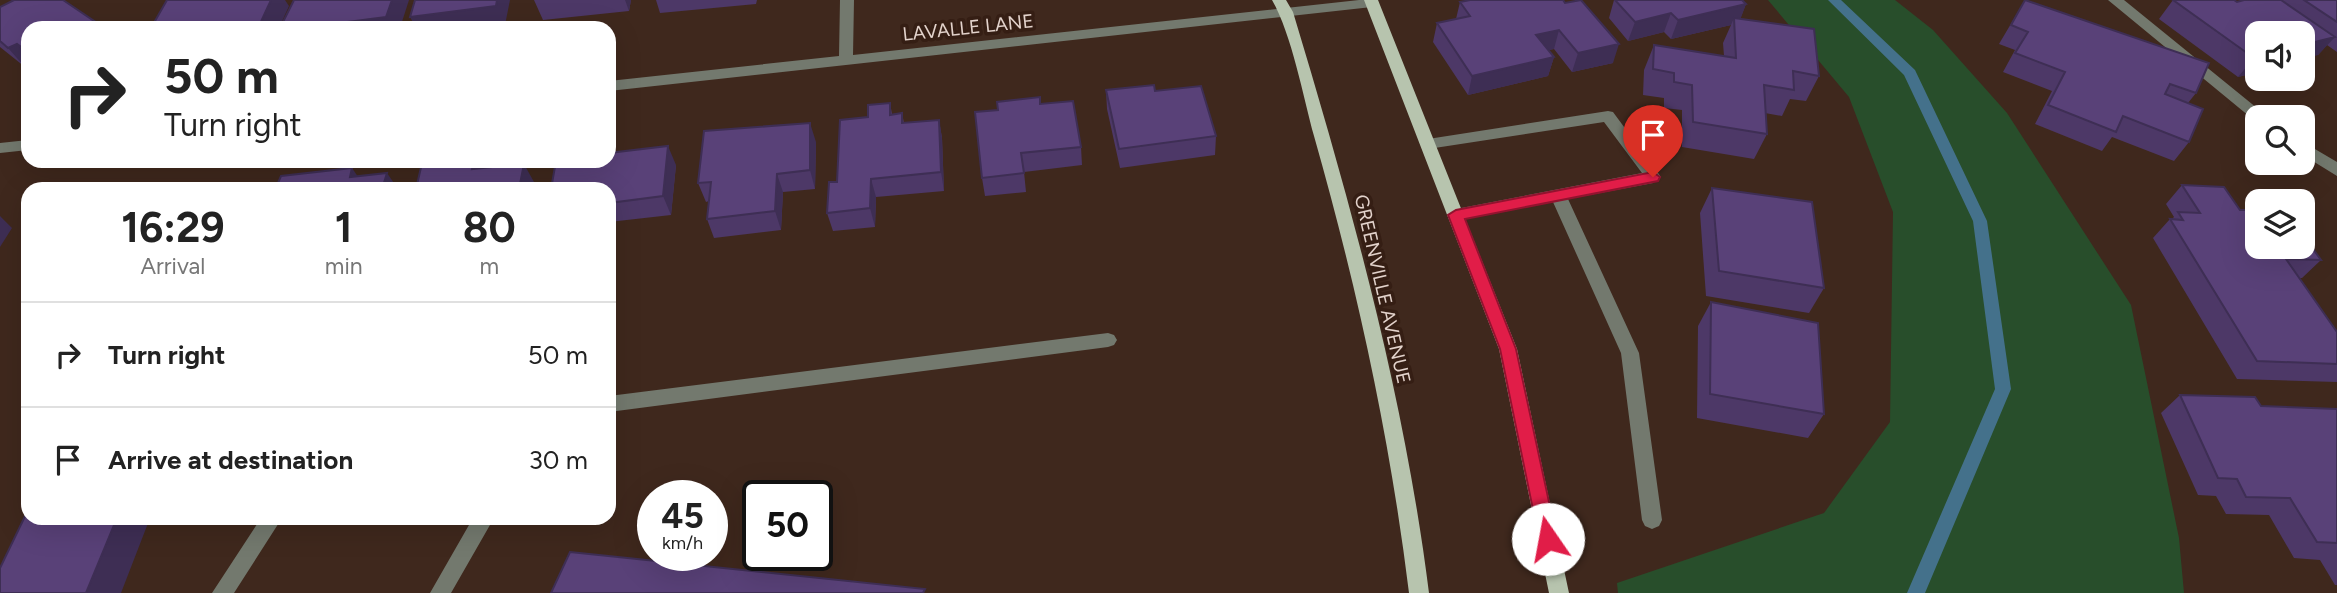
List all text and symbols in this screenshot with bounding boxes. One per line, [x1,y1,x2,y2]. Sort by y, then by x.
street label: LAVALLE LANE [901,9,1035,46]
map controls [2245,21,2315,259]
button: sound [2245,21,2315,91]
text: 50 m [164,46,279,105]
icon: right [49,49,140,140]
pin [1623,105,1683,177]
button: search [2245,105,2315,175]
text: Turn right [164,106,302,144]
icon: arrive [1634,116,1672,154]
button: layers [2245,189,2315,259]
street label: GREENVILLE AVENUE [1350,192,1415,386]
text: 16:29 [121,202,225,253]
text: 1 [335,202,353,253]
text: 80 [463,202,516,253]
text: Arrival [140,252,205,280]
text: min [325,252,363,280]
text: m [479,252,499,280]
icon: right [49,336,87,374]
text: Turn right [108,339,225,371]
text: 50 m [528,339,588,371]
icon: arrive [49,441,87,479]
text: Arrive at destination [108,444,353,476]
text: 30 m [529,444,588,476]
speed limit sign: 50 [742,480,833,571]
text: 45 [661,495,704,537]
position arrow [1511,502,1585,576]
text: km/h [662,532,703,554]

